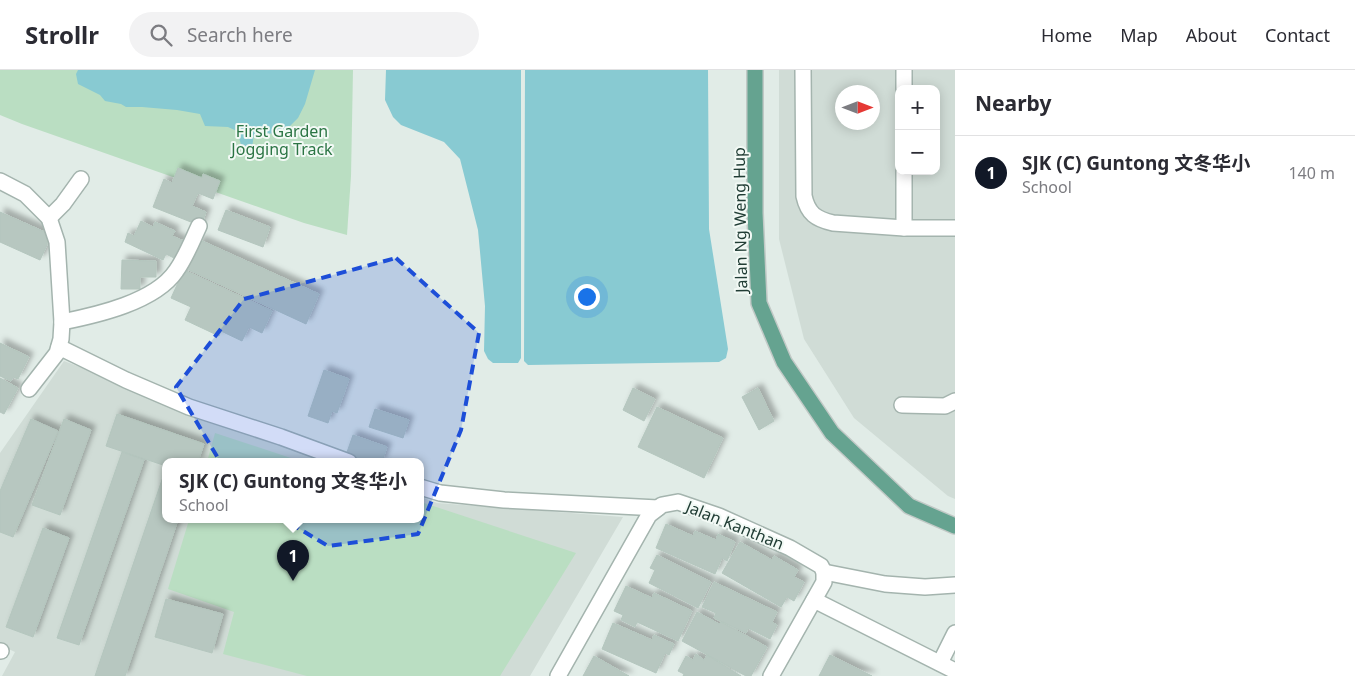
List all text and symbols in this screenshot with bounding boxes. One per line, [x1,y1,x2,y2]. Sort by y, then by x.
search box [129,12,479,57]
text: Strollr [25,18,99,51]
icon: search [147,21,175,49]
text: Search here [187,22,293,48]
text: Home [1041,23,1092,47]
text: Map [1120,23,1158,47]
text: About [1186,23,1237,47]
text: Contact [1265,23,1330,47]
north arrow [835,85,880,130]
map controls [895,85,940,175]
button: + [895,85,940,130]
text: Nearby [975,89,1051,117]
park label: First Garden Jogging Track [229,120,333,160]
button: − [895,130,940,175]
street label: Jalan Ng Weng Hup [728,147,752,295]
text: SJK (C) Guntong 文冬华小 [1022,150,1250,176]
text: 1 [986,162,996,184]
text: 140 m [1288,162,1335,184]
text: School [1022,176,1072,198]
your location [574,284,600,310]
popup [162,458,424,523]
text: SJK (C) Guntong 文冬华小 [179,468,407,494]
text: School [179,494,229,516]
street label: Jalan Kanthan [681,495,787,555]
pin: 1 [277,540,309,581]

